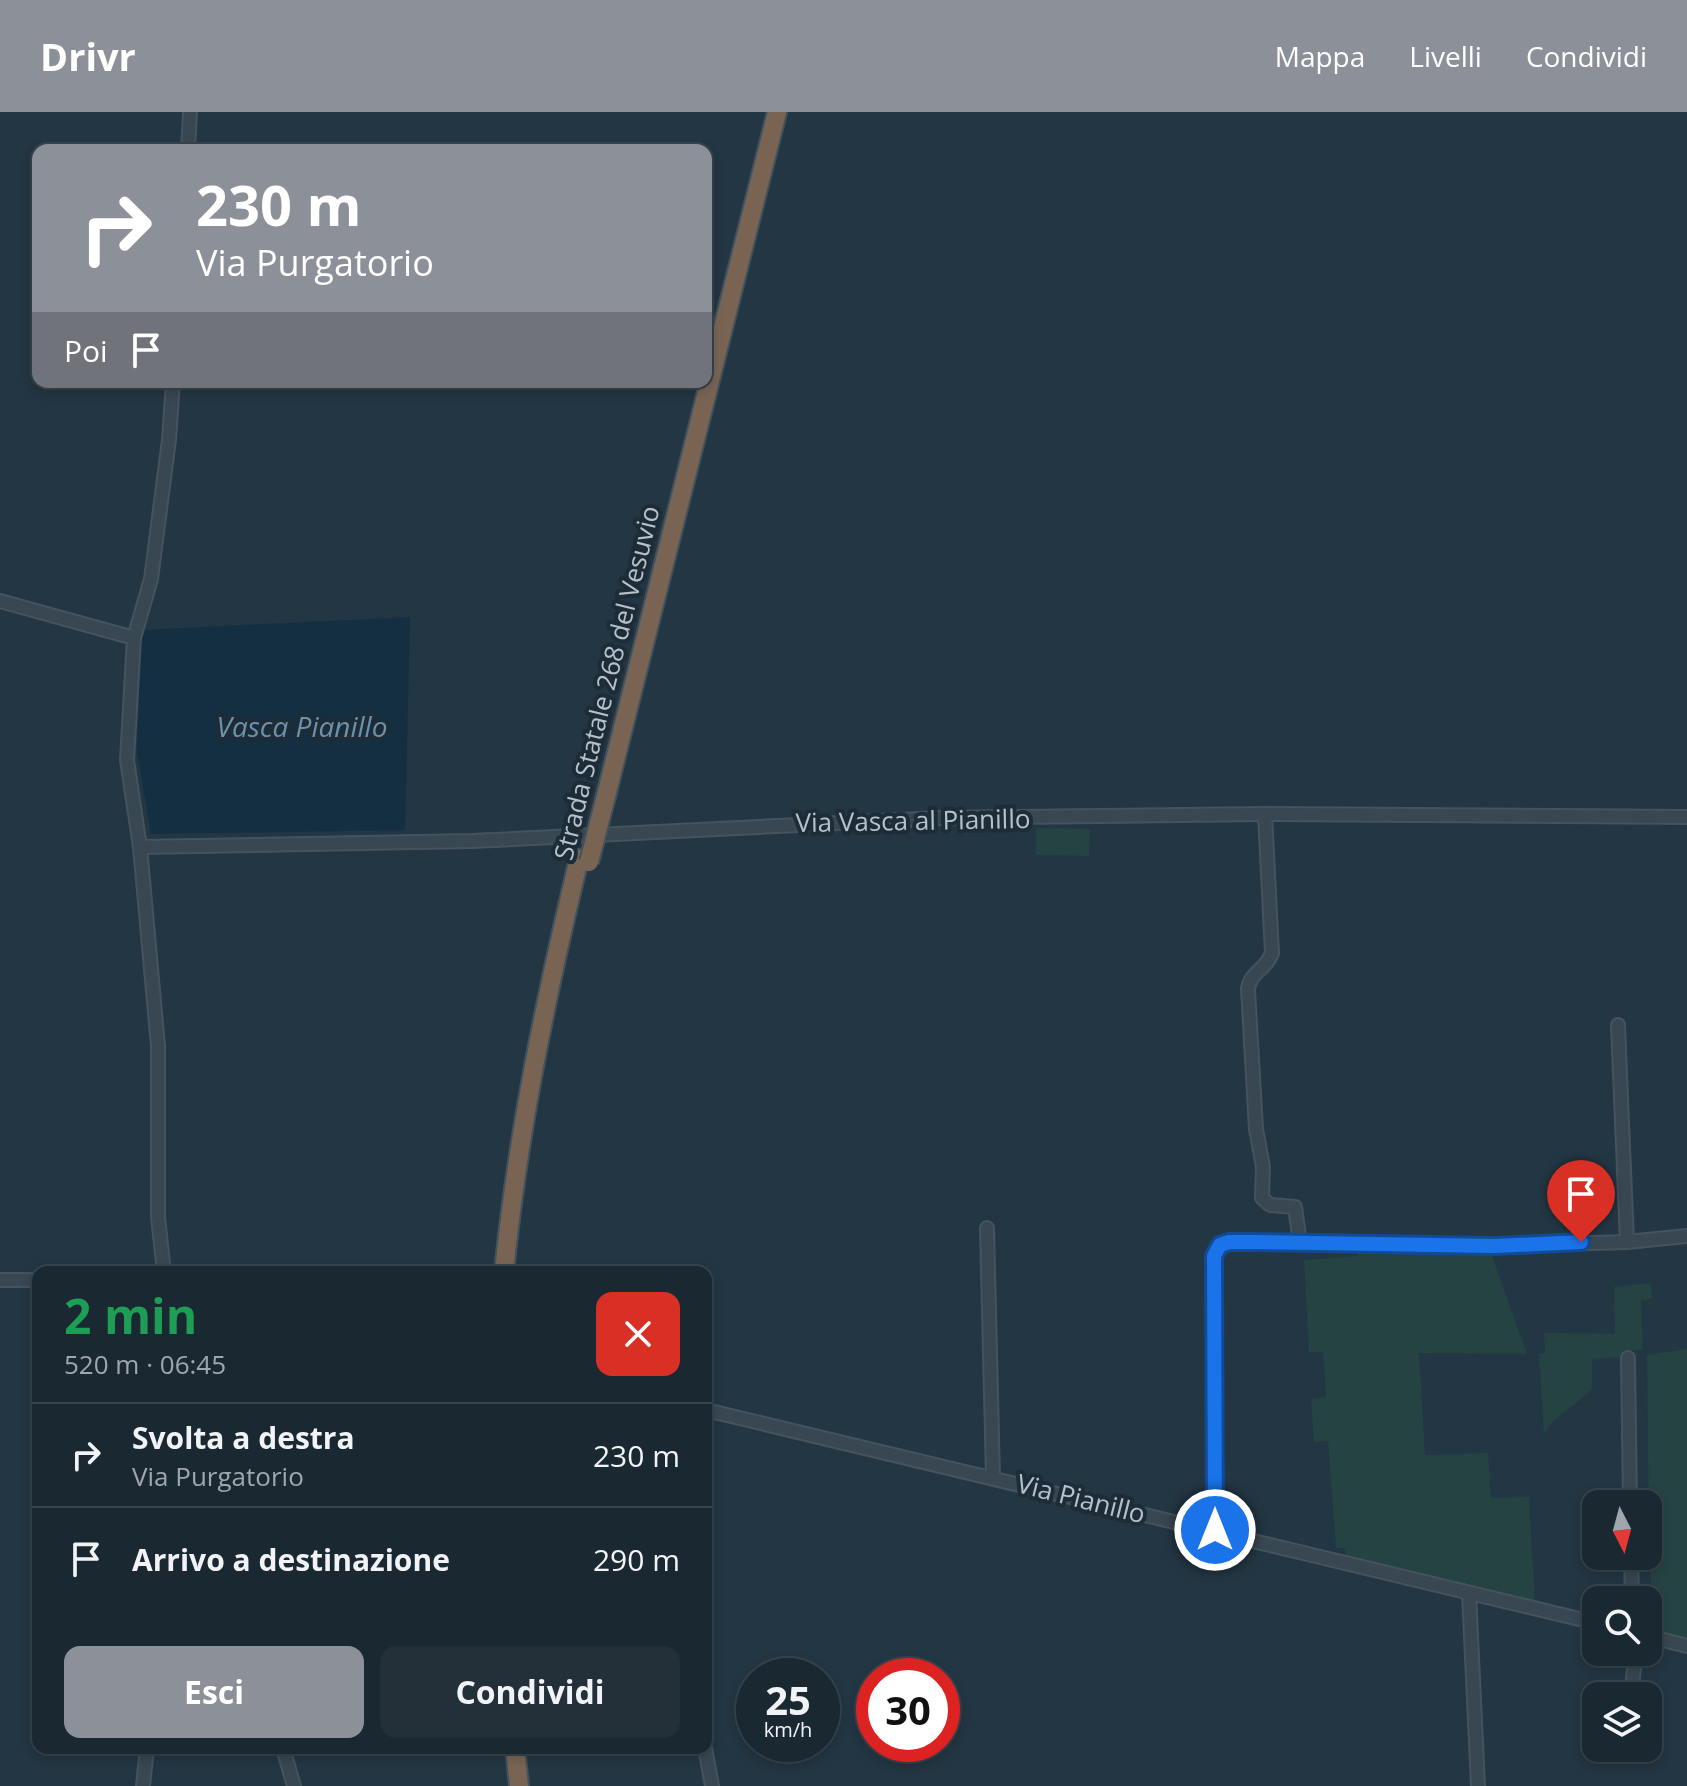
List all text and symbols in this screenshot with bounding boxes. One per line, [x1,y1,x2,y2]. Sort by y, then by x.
text: Drivr [40,30,136,82]
text: Mappa [1275,37,1365,75]
text: Livelli [1409,37,1482,75]
text: Condividi [1526,37,1647,75]
text: 230 m [196,166,362,242]
icon: right [64,176,168,280]
text: Via Purgatorio [196,238,434,287]
icon: arrive [124,328,168,372]
text: Poi [64,330,108,371]
street label: Strada Statale 268 del Vesuvio [545,502,668,864]
water label: Vasca Pianillo [217,707,387,745]
street label: Via Vasca al Pianillo [795,800,1031,840]
pin [1547,1160,1615,1242]
icon: arrive [1559,1172,1603,1216]
text: 2 min [64,1283,197,1348]
button: close [596,1292,680,1376]
text: 520 m · 06:45 [64,1346,226,1382]
text: Svolta a destra [132,1417,355,1458]
icon: right [64,1433,108,1477]
text: 230 m [593,1435,680,1476]
text: Via Purgatorio [132,1458,304,1494]
street label: Via Pianillo [1013,1465,1149,1531]
position arrow [1173,1488,1257,1572]
north arrow [1582,1490,1662,1570]
map controls [1582,1490,1662,1762]
icon: arrive [64,1537,108,1581]
text: Arrivo a destinazione [132,1539,450,1580]
text: 290 m [593,1539,680,1580]
button: search [1582,1586,1662,1666]
button: Esci [64,1646,364,1738]
button: Condividi [380,1646,680,1738]
speed limit sign: 30 [856,1658,960,1762]
text: 25 [765,1672,811,1727]
button: layers [1582,1682,1662,1762]
text: km/h [764,1716,812,1743]

